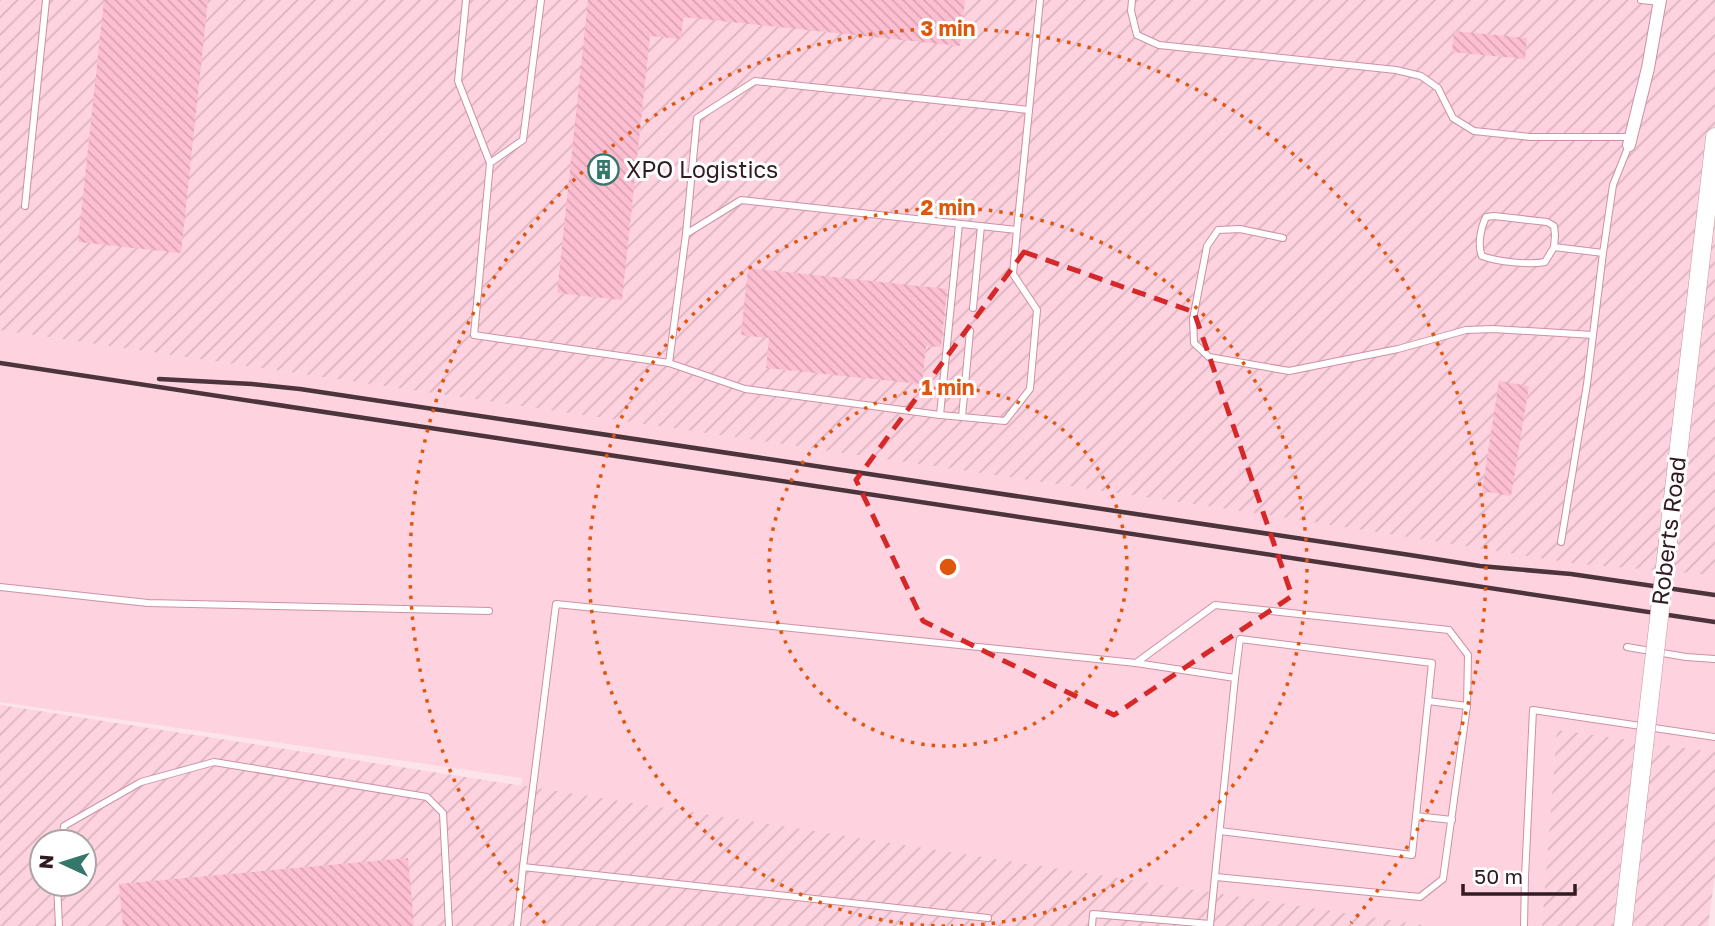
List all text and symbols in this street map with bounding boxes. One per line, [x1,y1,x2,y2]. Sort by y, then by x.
text: 3 min [921,15,975,41]
building icon: XPO Logistics [586,153,620,187]
place label: XPO Logistics [626,155,778,183]
text: 2 min [921,194,975,220]
text: 1 min [922,374,974,400]
street label: Roberts Road [1645,455,1691,607]
centre of rings [936,555,960,579]
north arrow [28,828,98,898]
scale bar [1463,852,1575,896]
text: N [34,854,58,870]
text: 50 m [1474,863,1523,889]

